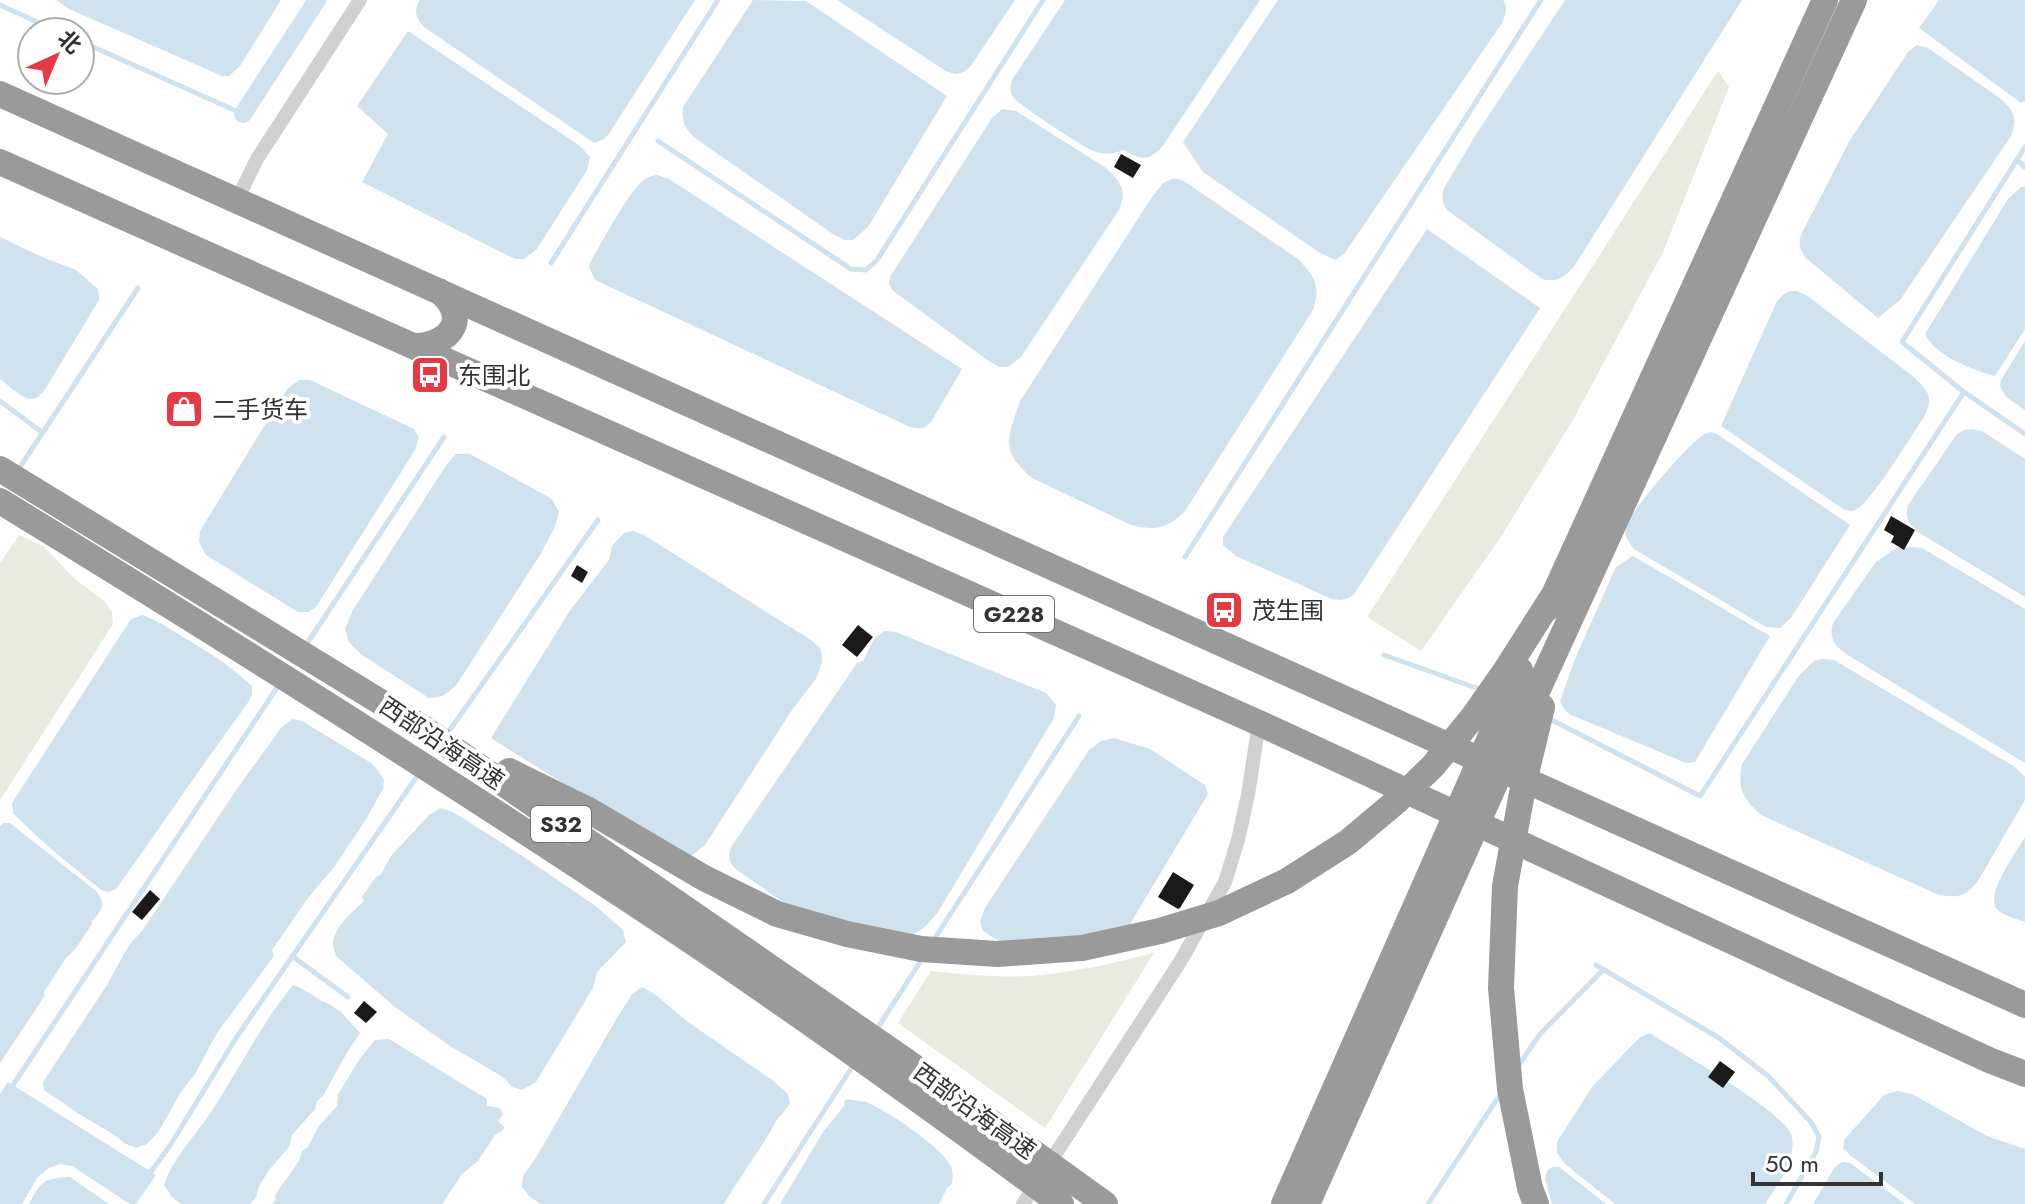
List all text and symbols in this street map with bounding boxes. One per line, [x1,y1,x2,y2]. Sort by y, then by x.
north arrow [16,16,96,96]
text: 北 [51,22,89,61]
bus stop icon: 东围北 [409,354,451,396]
place label: 东围北 [458,358,530,393]
shop icon: 二手货车 [163,388,205,430]
place label: 二手货车 [212,392,308,427]
bus stop icon: 茂生围 [1203,589,1245,631]
place label: 茂生围 [1252,593,1324,628]
road number: G228 [974,596,1054,632]
street label: 西部沿海高速 [373,688,511,798]
road number: S32 [531,806,591,842]
street label: 西部沿海高速 [906,1055,1044,1167]
scale bar [1753,1136,1881,1186]
text: 50 m [1765,1146,1819,1181]

